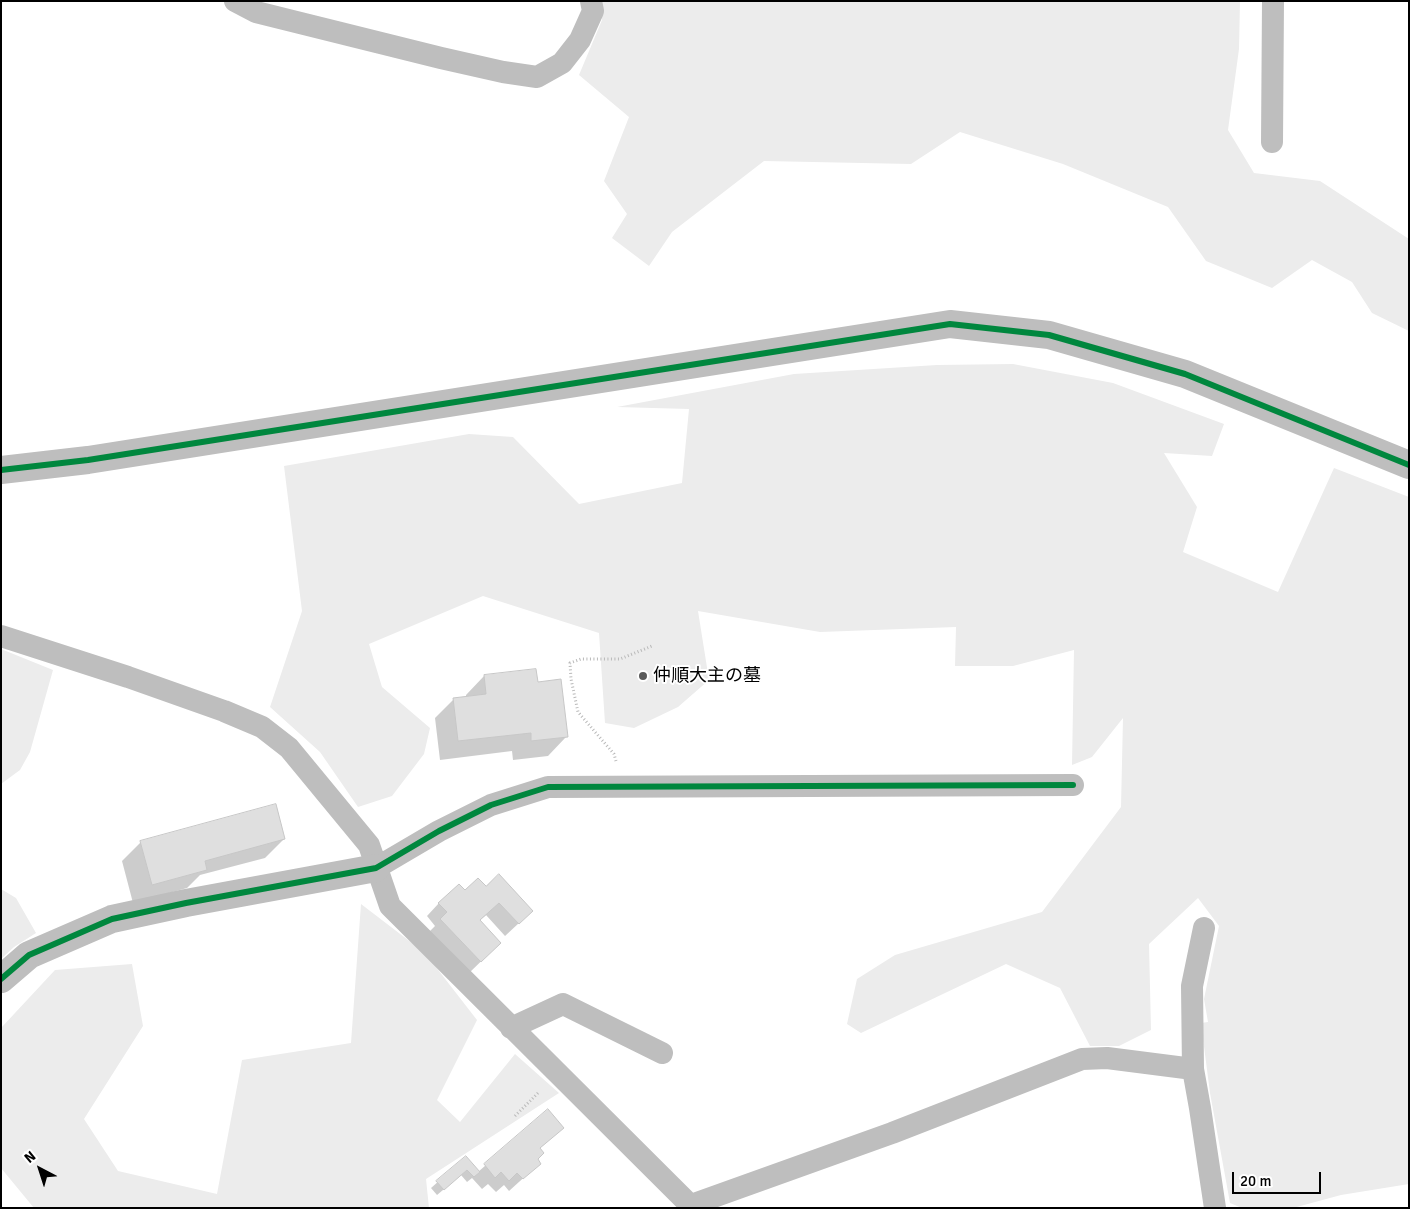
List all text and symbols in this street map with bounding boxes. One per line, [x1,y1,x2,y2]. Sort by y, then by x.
place label: 仲順大主の墓 [653,665,761,687]
marker: 仲順大主の墓 [637,670,649,682]
north arrow [15,1144,65,1194]
text: N [21,1147,39,1167]
scale bar [1235,1162,1324,1194]
text: 20 m [1240,1172,1271,1190]

